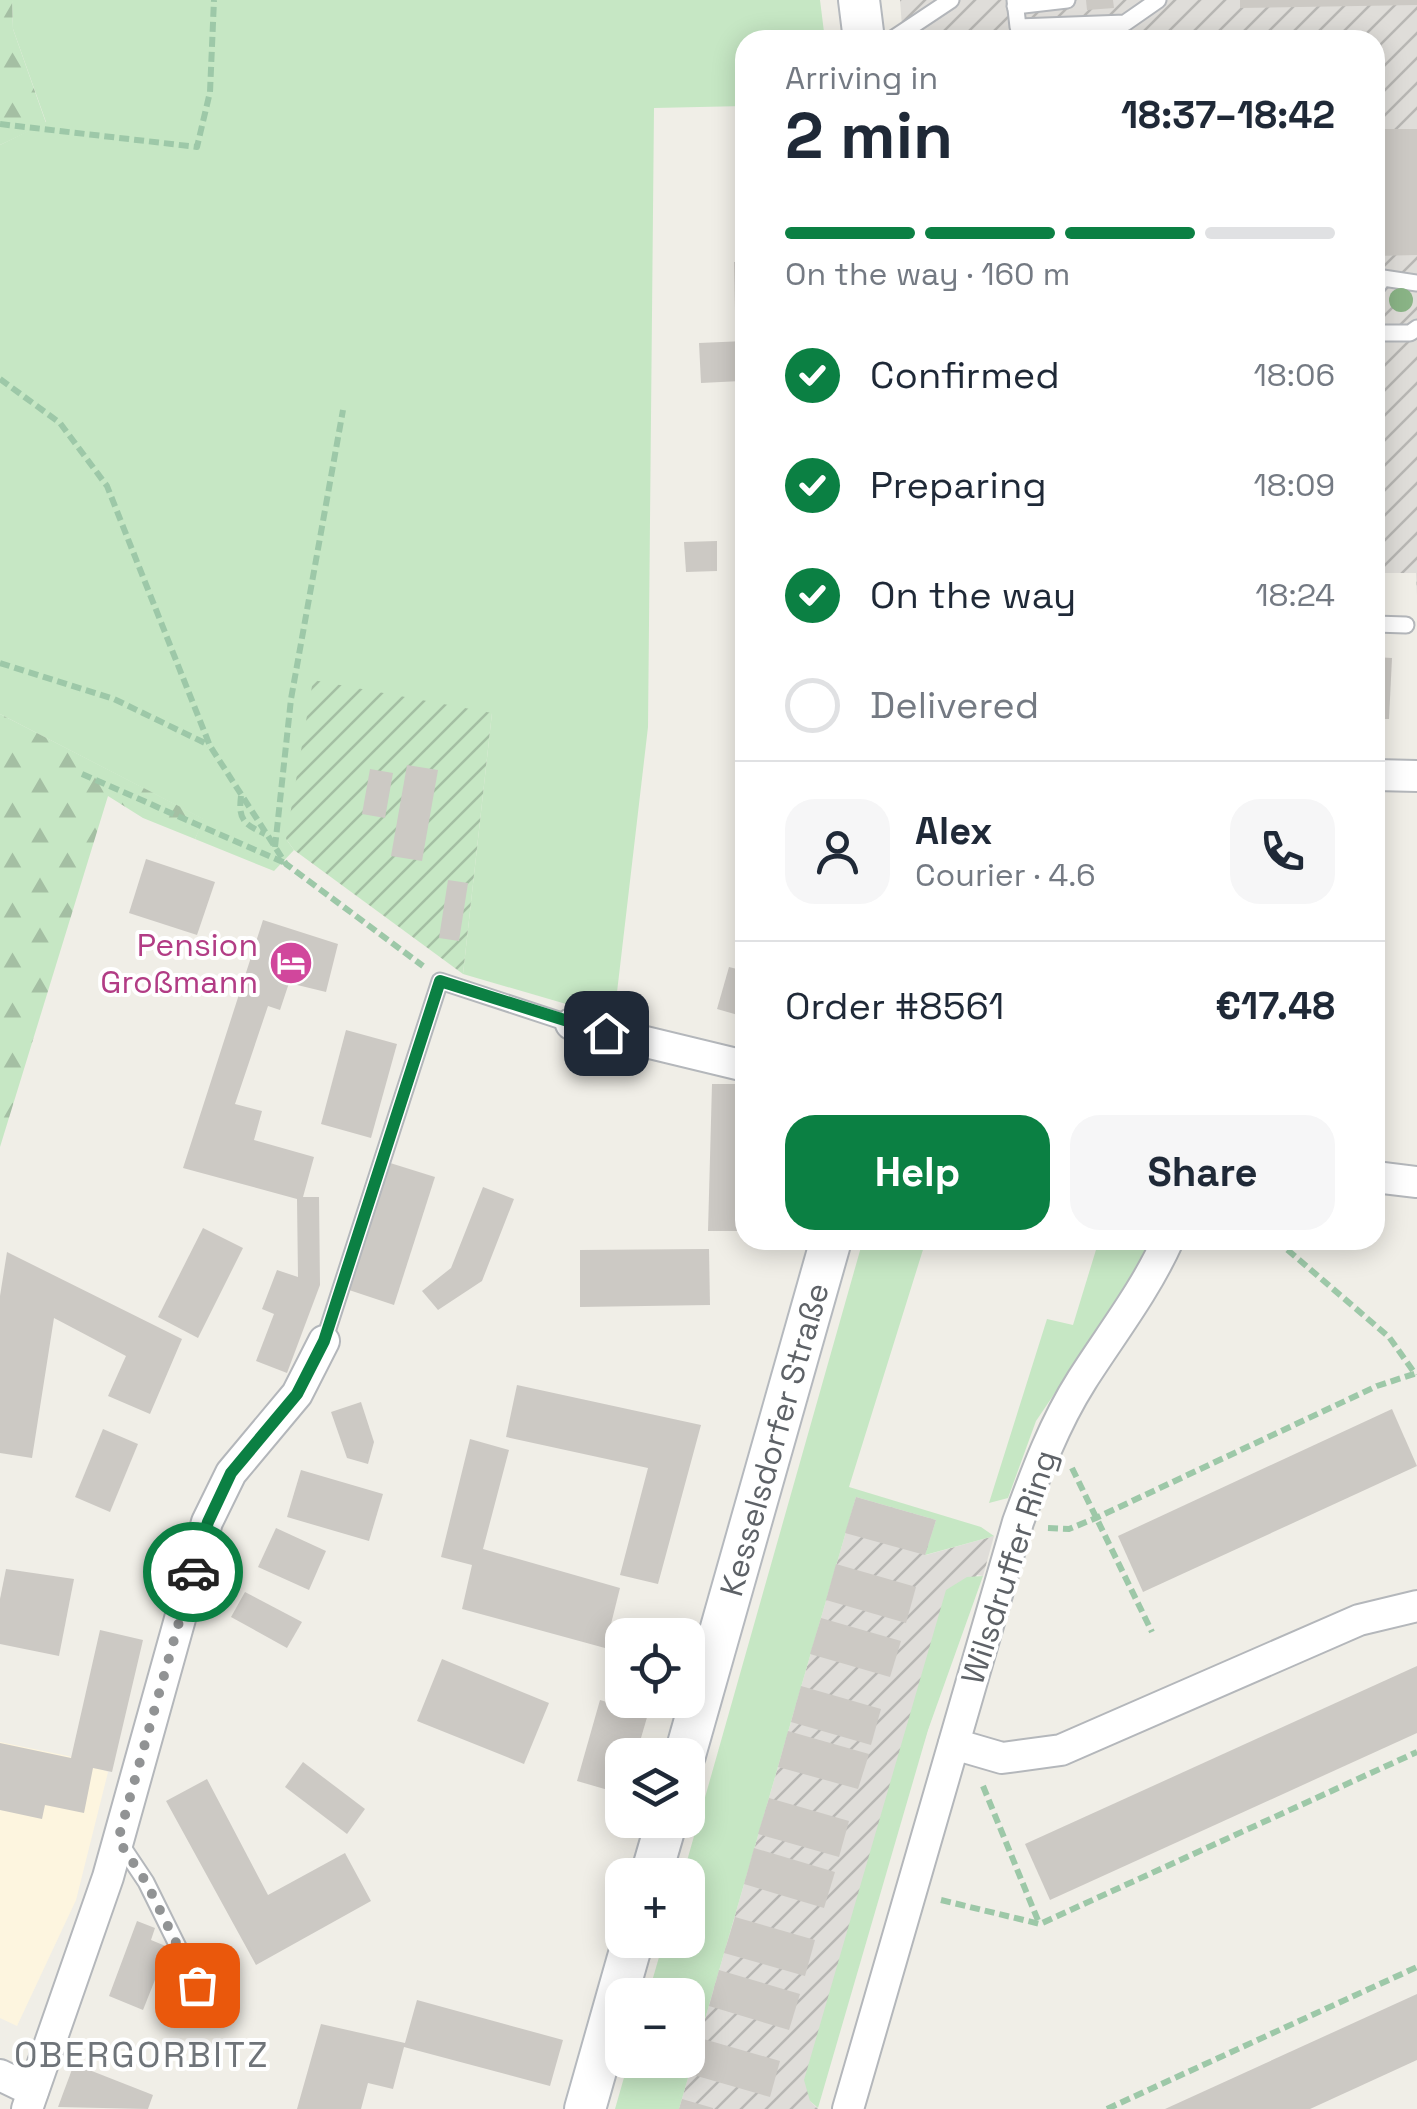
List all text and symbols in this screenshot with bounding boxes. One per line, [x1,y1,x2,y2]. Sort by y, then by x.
text: Arriving in [785,58,938,98]
text: 18:37–18:42 [1121,91,1335,139]
text: 2 min [785,94,953,177]
text: On the way · 160 m [785,254,1070,294]
icon: check [785,348,840,403]
text: Confirmed [870,351,1060,399]
text: 18:06 [1253,355,1335,395]
icon: check [785,458,840,513]
text: Preparing [870,461,1047,509]
text: 18:09 [1253,465,1335,505]
icon: check [785,568,840,623]
text: On the way [870,571,1076,619]
text: 18:24 [1255,575,1335,615]
text: Delivered [870,681,1039,729]
button: person [785,799,890,904]
button: phone [1230,799,1335,904]
text: Alex [915,807,992,855]
text: Courier · 4.6 [915,855,1096,895]
place label: Pension Großmann [100,925,258,1002]
hotel icon: Pension Großmann [268,940,314,986]
text: Order #8561 [785,982,1005,1030]
text: €17.48 [1215,982,1335,1030]
pin [564,991,649,1076]
icon: home [579,1006,634,1061]
button: Help [785,1115,1050,1230]
button: Share [1070,1115,1335,1230]
street label: Kesselsdorfer Straße [711,1278,838,1601]
street label: Wilsdruffer Ring [952,1445,1066,1689]
courier [143,1522,243,1622]
icon: car [166,1545,221,1600]
map controls [605,1618,705,2078]
button: locate [605,1618,705,1718]
button: layers [605,1738,705,1838]
button: + [605,1858,705,1958]
pin [155,1943,240,2028]
icon: bag [170,1958,225,2013]
button: − [605,1978,705,2078]
district label: OBERGORBITZ [14,2033,270,2077]

